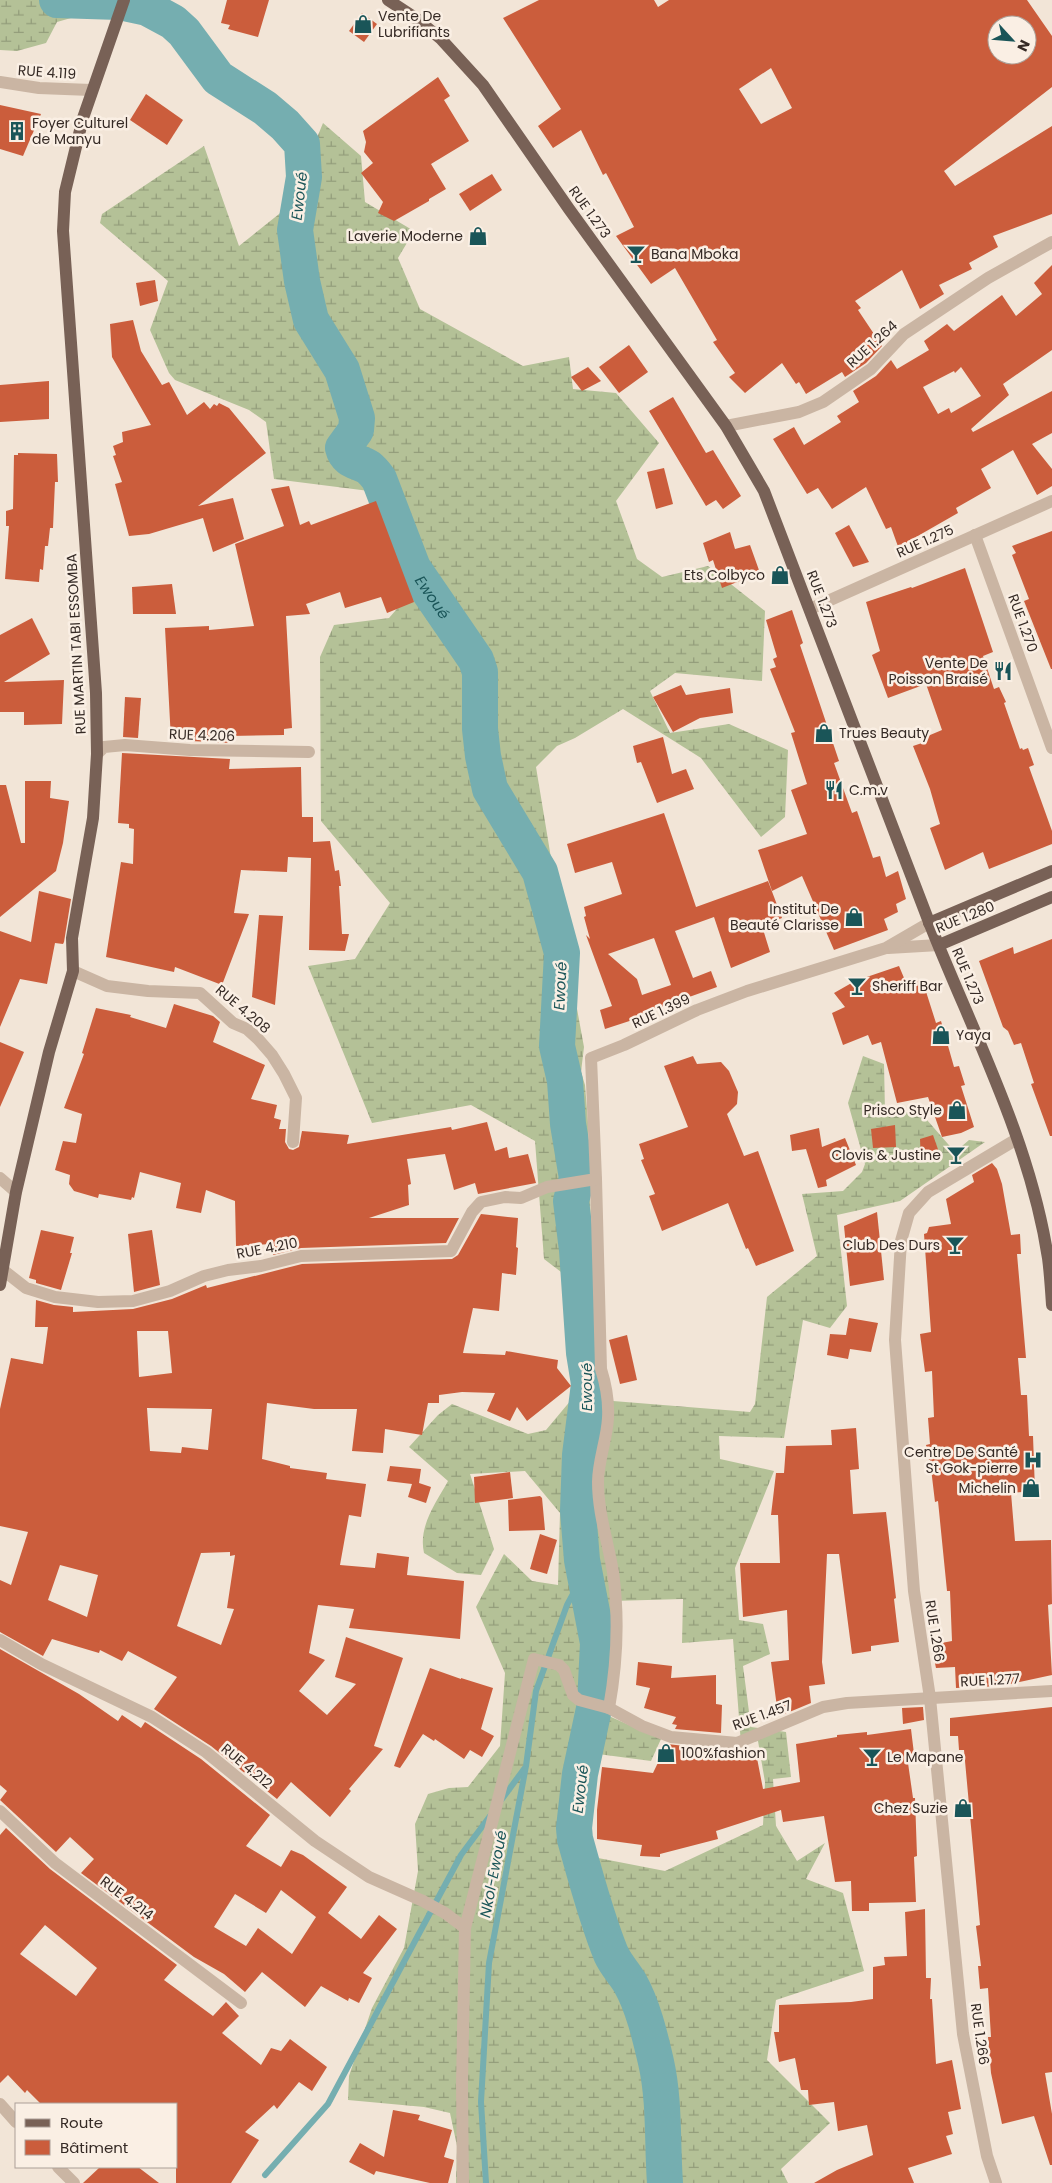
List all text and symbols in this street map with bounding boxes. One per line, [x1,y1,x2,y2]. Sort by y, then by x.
place label: Vente De Lubrifiants [378,6,450,42]
shop icon: Vente De Lubrifiants [352,13,374,35]
north arrow [987,15,1037,65]
text: N [1012,37,1035,55]
street label: RUE 4.119 [17,60,77,84]
place label: Foyer Culturel de Manyu [32,113,128,149]
building icon: Foyer Culturel de Manyu [6,120,28,142]
water label: Ewoué [286,171,312,221]
street label: RUE 1.273 [564,182,616,242]
shop icon: Laverie Moderne [467,225,489,247]
place label: Laverie Moderne [348,226,463,246]
bar icon: Bana Mboka [625,243,647,265]
place label: Bana Mboka [651,244,738,264]
street label: RUE 1.264 [842,316,902,372]
street label: RUE 1.275 [893,520,957,562]
street label: RUE MARTIN TABI ESSOMBA [61,553,91,735]
shop icon: Ets Colbyco [769,564,791,586]
place label: Ets Colbyco [684,565,765,585]
street label: RUE 1.273 [802,567,842,631]
water label: Ewoué [410,571,455,623]
street label: RUE 1.270 [1003,591,1043,655]
place label: Vente De Poisson Braisé [889,653,988,689]
restaurant icon: Vente De Poisson Braisé [992,660,1014,682]
shop icon: Trues Beauty [813,722,835,744]
place label: Trues Beauty [839,723,929,743]
street label: RUE 4.206 [168,724,236,746]
restaurant icon: C.m.v [823,779,845,801]
place label: C.m.v [849,780,888,800]
street label: RUE 1.280 [933,896,997,938]
place label: Institut De Beauté Clarisse [730,899,839,935]
shop icon: Institut De Beauté Clarisse [843,906,865,928]
street label: RUE 1.273 [947,944,989,1008]
water label: Ewoué [548,961,572,1011]
bar icon: Sheriff Bar [846,975,868,997]
place label: Sheriff Bar [872,976,943,996]
street label: RUE 4.208 [211,980,275,1038]
street label: RUE 1.399 [629,989,693,1033]
shop icon: Yaya [930,1024,952,1046]
place label: Yaya [956,1025,991,1045]
shop icon: Prisco Style [946,1099,968,1121]
place label: Prisco Style [863,1100,942,1120]
bar icon: Clovis & Justine [945,1144,967,1166]
place label: Clovis & Justine [831,1145,941,1165]
street label: RUE 4.210 [235,1232,299,1264]
bar icon: Club Des Durs [944,1234,966,1256]
place label: Club Des Durs [843,1235,940,1255]
water label: Ewoué [576,1363,597,1411]
place label: Centre De Santé St Gok-pierre [904,1442,1018,1478]
hospital icon: Centre De Santé St Gok-pierre [1022,1449,1044,1471]
shop icon: Michelin [1020,1477,1042,1499]
place label: Michelin [959,1478,1016,1498]
street label: RUE 1.266 [920,1599,950,1663]
street label: RUE 1.277 [960,1668,1021,1692]
street label: RUE 1.457 [730,1695,795,1735]
street label: RUE 4.212 [217,1739,277,1793]
shop icon: 100%fashion [655,1742,677,1764]
place label: 100%fashion [681,1743,765,1763]
bar icon: Le Mapane [861,1746,883,1768]
place label: Le Mapane [887,1747,964,1767]
water label: Ewoué [567,1764,593,1814]
shop icon: Chez Suzie [952,1797,974,1819]
place label: Chez Suzie [874,1798,948,1818]
water label: Nkol-Ewoué [474,1829,512,1919]
street label: RUE 4.214 [96,1871,158,1925]
street label: RUE 1.266 [966,2002,994,2066]
legend [15,2103,178,2168]
text: Route [60,2112,103,2133]
text: Bâtiment [60,2137,128,2158]

